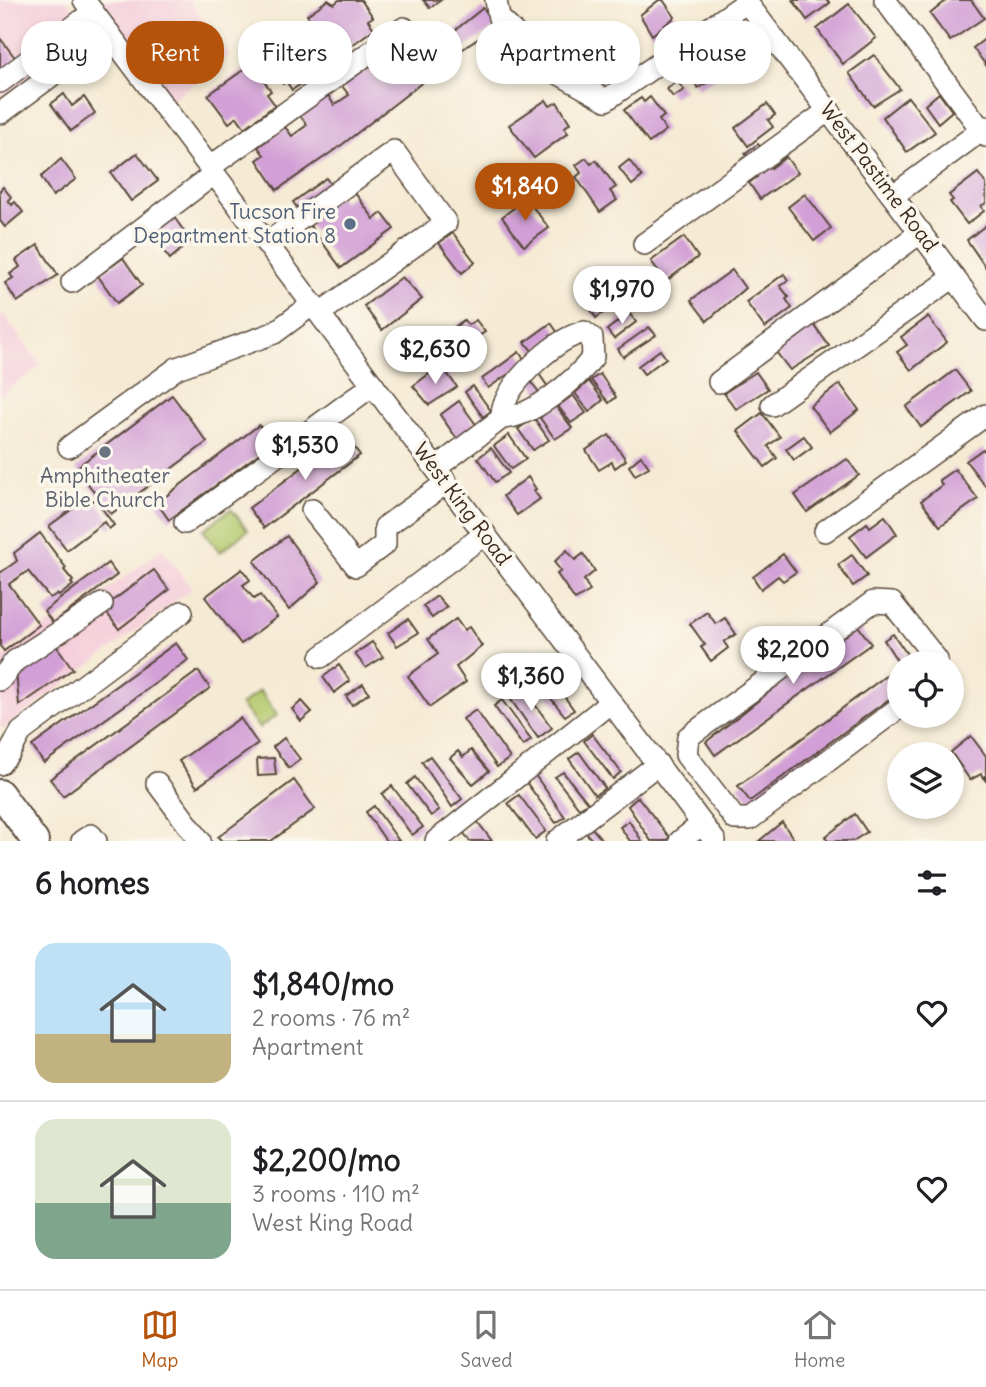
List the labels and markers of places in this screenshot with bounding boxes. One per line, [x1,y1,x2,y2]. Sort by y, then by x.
pin: $1,840 [468,164,582,223]
place label: Tucson Fire Department Station 8 [133,198,336,249]
marker: Tucson Fire Department Station 8 [342,216,358,232]
pin: $1,970 [565,266,679,326]
pin: $2,630 [378,326,492,386]
pin: $1,530 [248,422,362,482]
marker: Amphitheater Bible Church [97,444,113,460]
place label: Amphitheater Bible Church [40,462,170,513]
pin: $2,200 [736,626,850,686]
pin: $1,360 [474,654,588,713]

